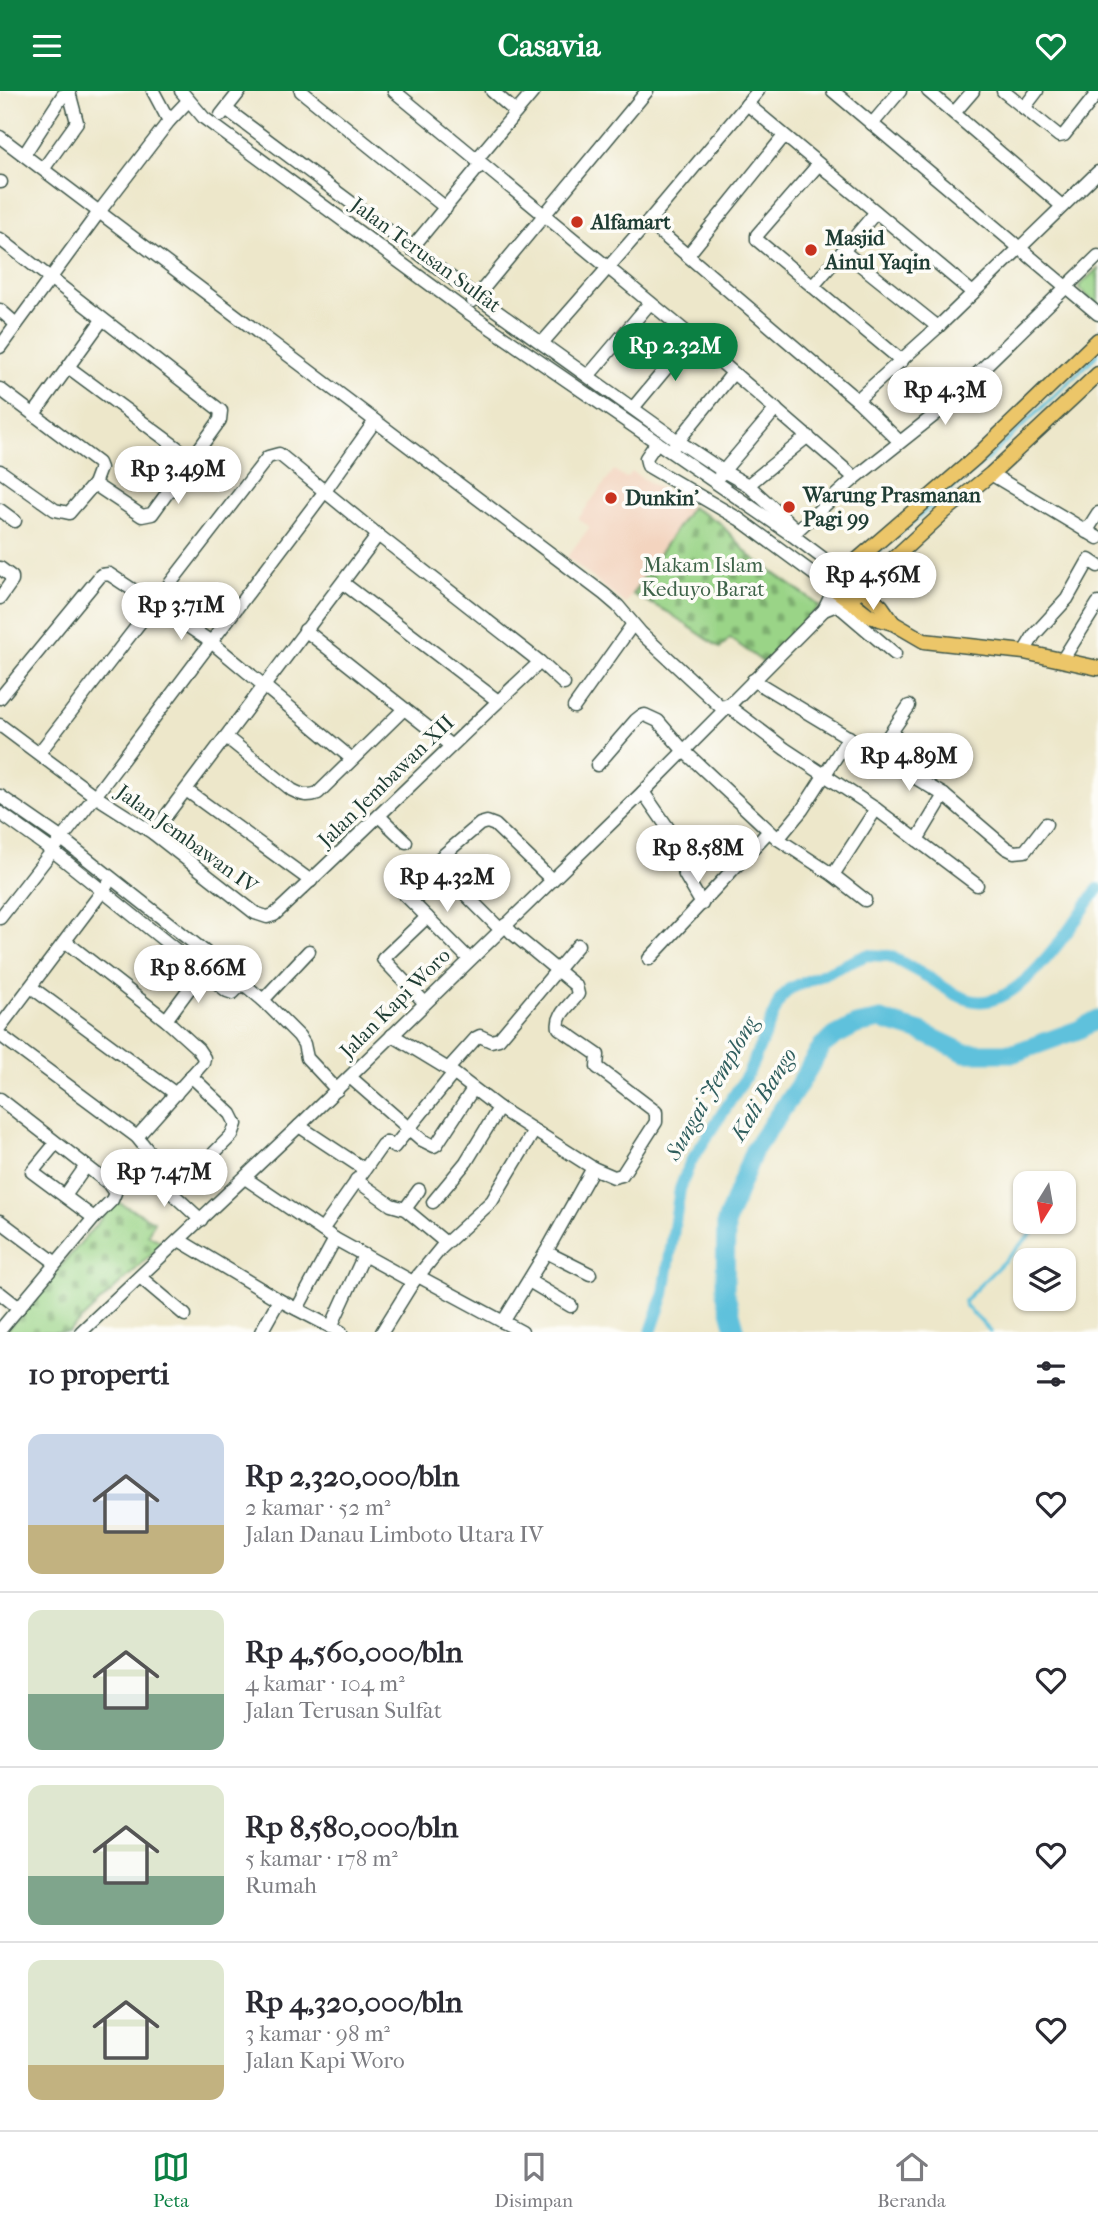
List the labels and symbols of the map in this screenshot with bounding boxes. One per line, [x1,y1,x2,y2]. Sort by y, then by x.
street label: Jalan Terusan Sulfat [345,191,506,318]
place label: Alfamart [589,210,671,234]
marker: Alfamart [569,214,585,230]
place label: Masjid Ainul Yaqin [823,226,931,274]
marker: Masjid Ainul Yaqin [803,242,819,258]
pin: Rp 2.32M [603,323,747,383]
pin: Rp 4.3M [880,367,1010,427]
pin: Rp 3.49M [106,447,250,506]
place label: Warung Prasmanan Pagi 99 [802,483,982,531]
place label: Dunkin' [625,486,699,510]
marker: Dunkin' [603,490,619,506]
marker: Warung Prasmanan Pagi 99 [781,499,797,515]
park label: Makam Islam Keduyo Barat [641,553,765,601]
pin: Rp 4.56M [801,553,945,612]
pin: Rp 3.71M [109,582,253,642]
street label: Jalan Jembawan XII [312,710,459,853]
pin: Rp 4.89M [837,733,981,793]
street label: Jalan Jembawan IV [110,779,263,899]
pin: Rp 8.58M [626,825,770,885]
pin: Rp 4.32M [375,855,519,914]
street label: Jalan Kapi Woro [334,943,455,1064]
pin: Rp 8.66M [126,946,270,1005]
water label: Sungai Jemplong [659,1011,764,1166]
water label: Kali Bango [723,1043,803,1147]
pin: Rp 7.47M [92,1149,236,1209]
north arrow [1013,1171,1076,1234]

